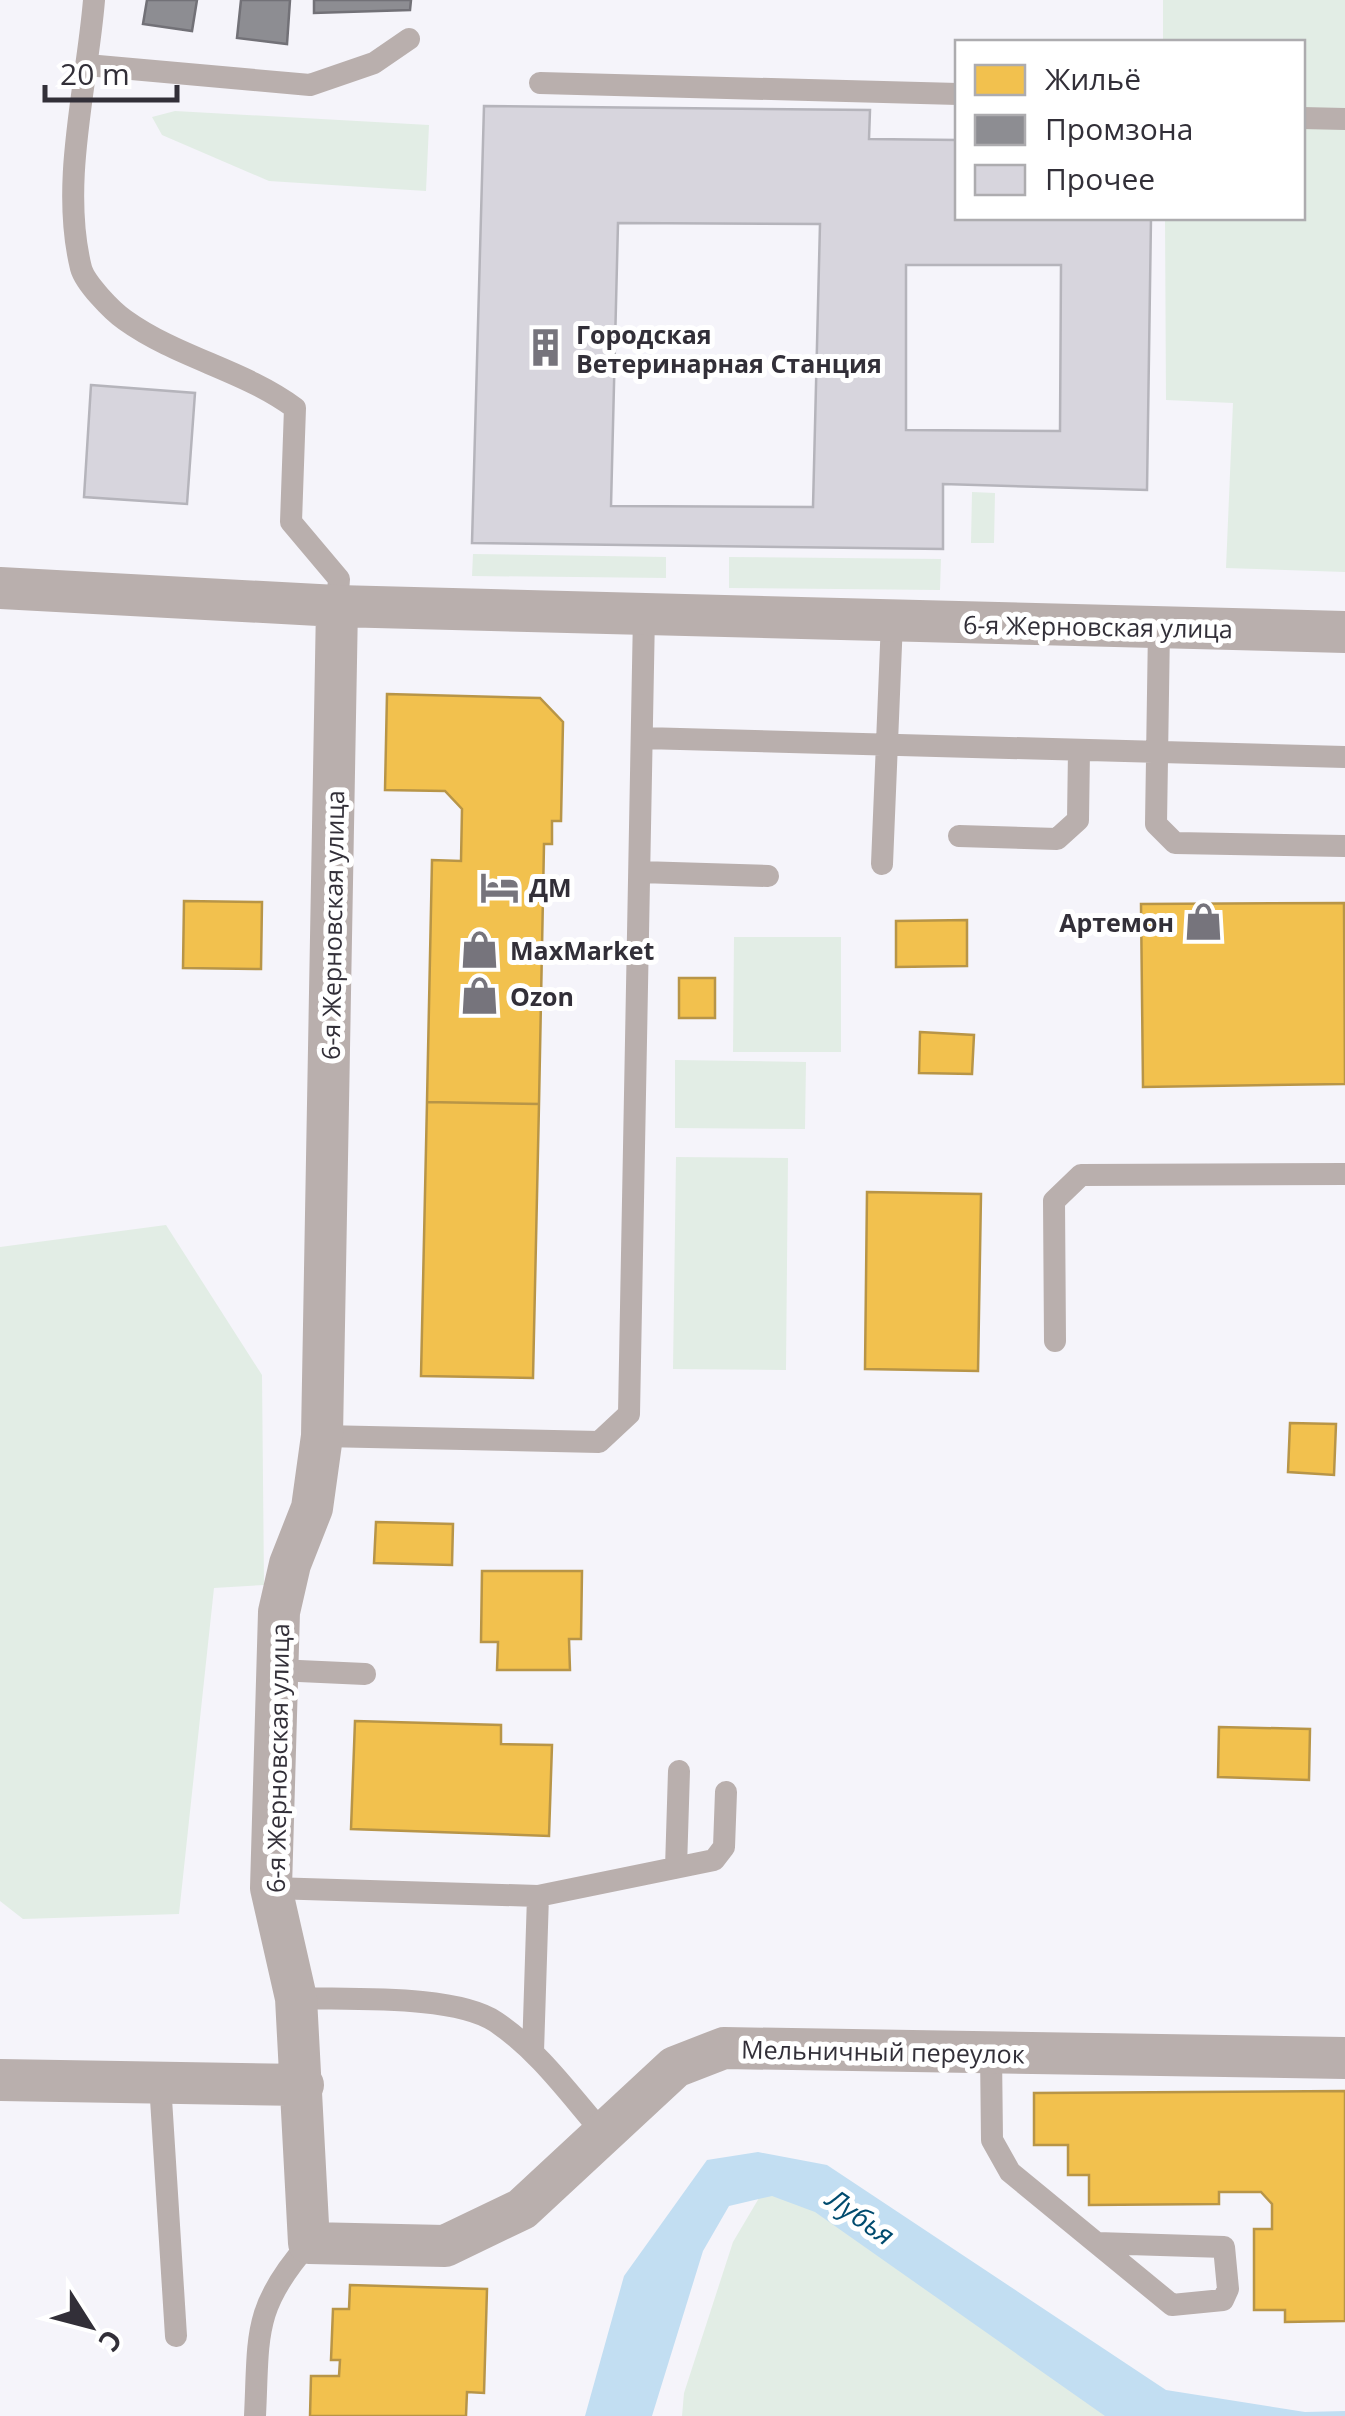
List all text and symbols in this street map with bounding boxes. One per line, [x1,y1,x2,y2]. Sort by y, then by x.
scale bar [45,40,178,102]
legend [955,40,1305,220]
text: 20 m [60,53,130,94]
text: Жильё [1045,58,1141,99]
text: Промзона [1045,108,1193,149]
text: Прочее [1045,158,1155,199]
place label: Городская Ветеринарная Станция [576,317,882,380]
building icon: Городская Ветеринарная Станция [525,327,567,369]
street label: 6-я Жерновская улица [963,607,1233,645]
street label: 6-я Жерновская улица [313,790,351,1060]
hotel icon: ДМ [478,866,520,908]
place label: ДМ [529,870,572,904]
shop icon: Артемон [1183,901,1225,943]
place label: Артемон [1059,905,1174,939]
shop icon: MaxMarket [459,929,501,971]
place label: MaxMarket [510,933,654,967]
shop icon: Ozon [459,975,501,1017]
place label: Ozon [510,979,574,1013]
street label: 6-я Жерновская улица [258,1623,296,1893]
street label: Мельничный переулок [741,2032,1025,2070]
water label: Лубья [818,2178,903,2253]
north arrow [40,2276,140,2376]
text: С [90,2323,132,2360]

